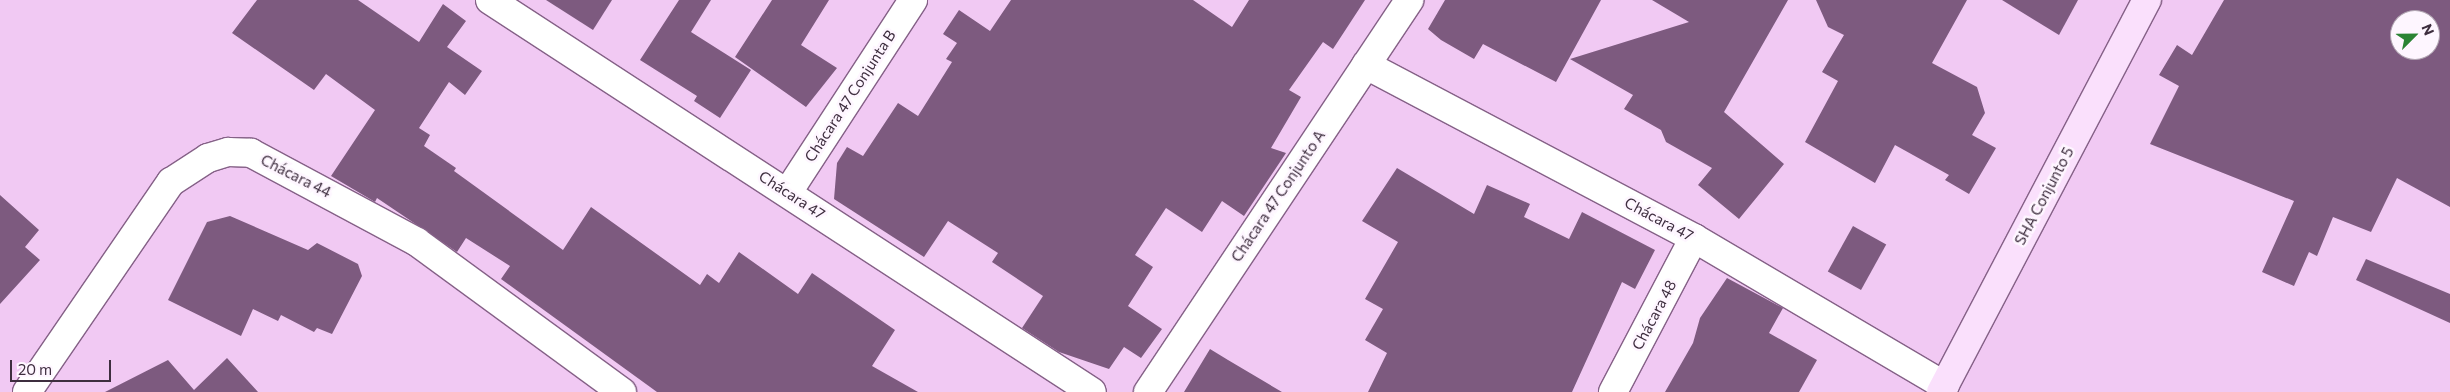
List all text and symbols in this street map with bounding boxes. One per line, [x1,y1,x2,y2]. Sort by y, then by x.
north arrow [2390,10,2440,60]
text: N [2418,21,2438,37]
street label: Chácara 47 Conjunta B [801,27,899,165]
street label: Chácara 47 Conjunto A [1227,127,1329,265]
street label: SHA Conjunto 5 [2011,144,2077,248]
street label: Chácara 44 [258,151,334,201]
street label: Chácara 47 [756,167,828,223]
street label: Chácara 47 [1622,193,1696,245]
street label: Chácara 48 [1628,277,1680,353]
scale bar [12,350,114,382]
text: 20 m [18,360,52,378]

